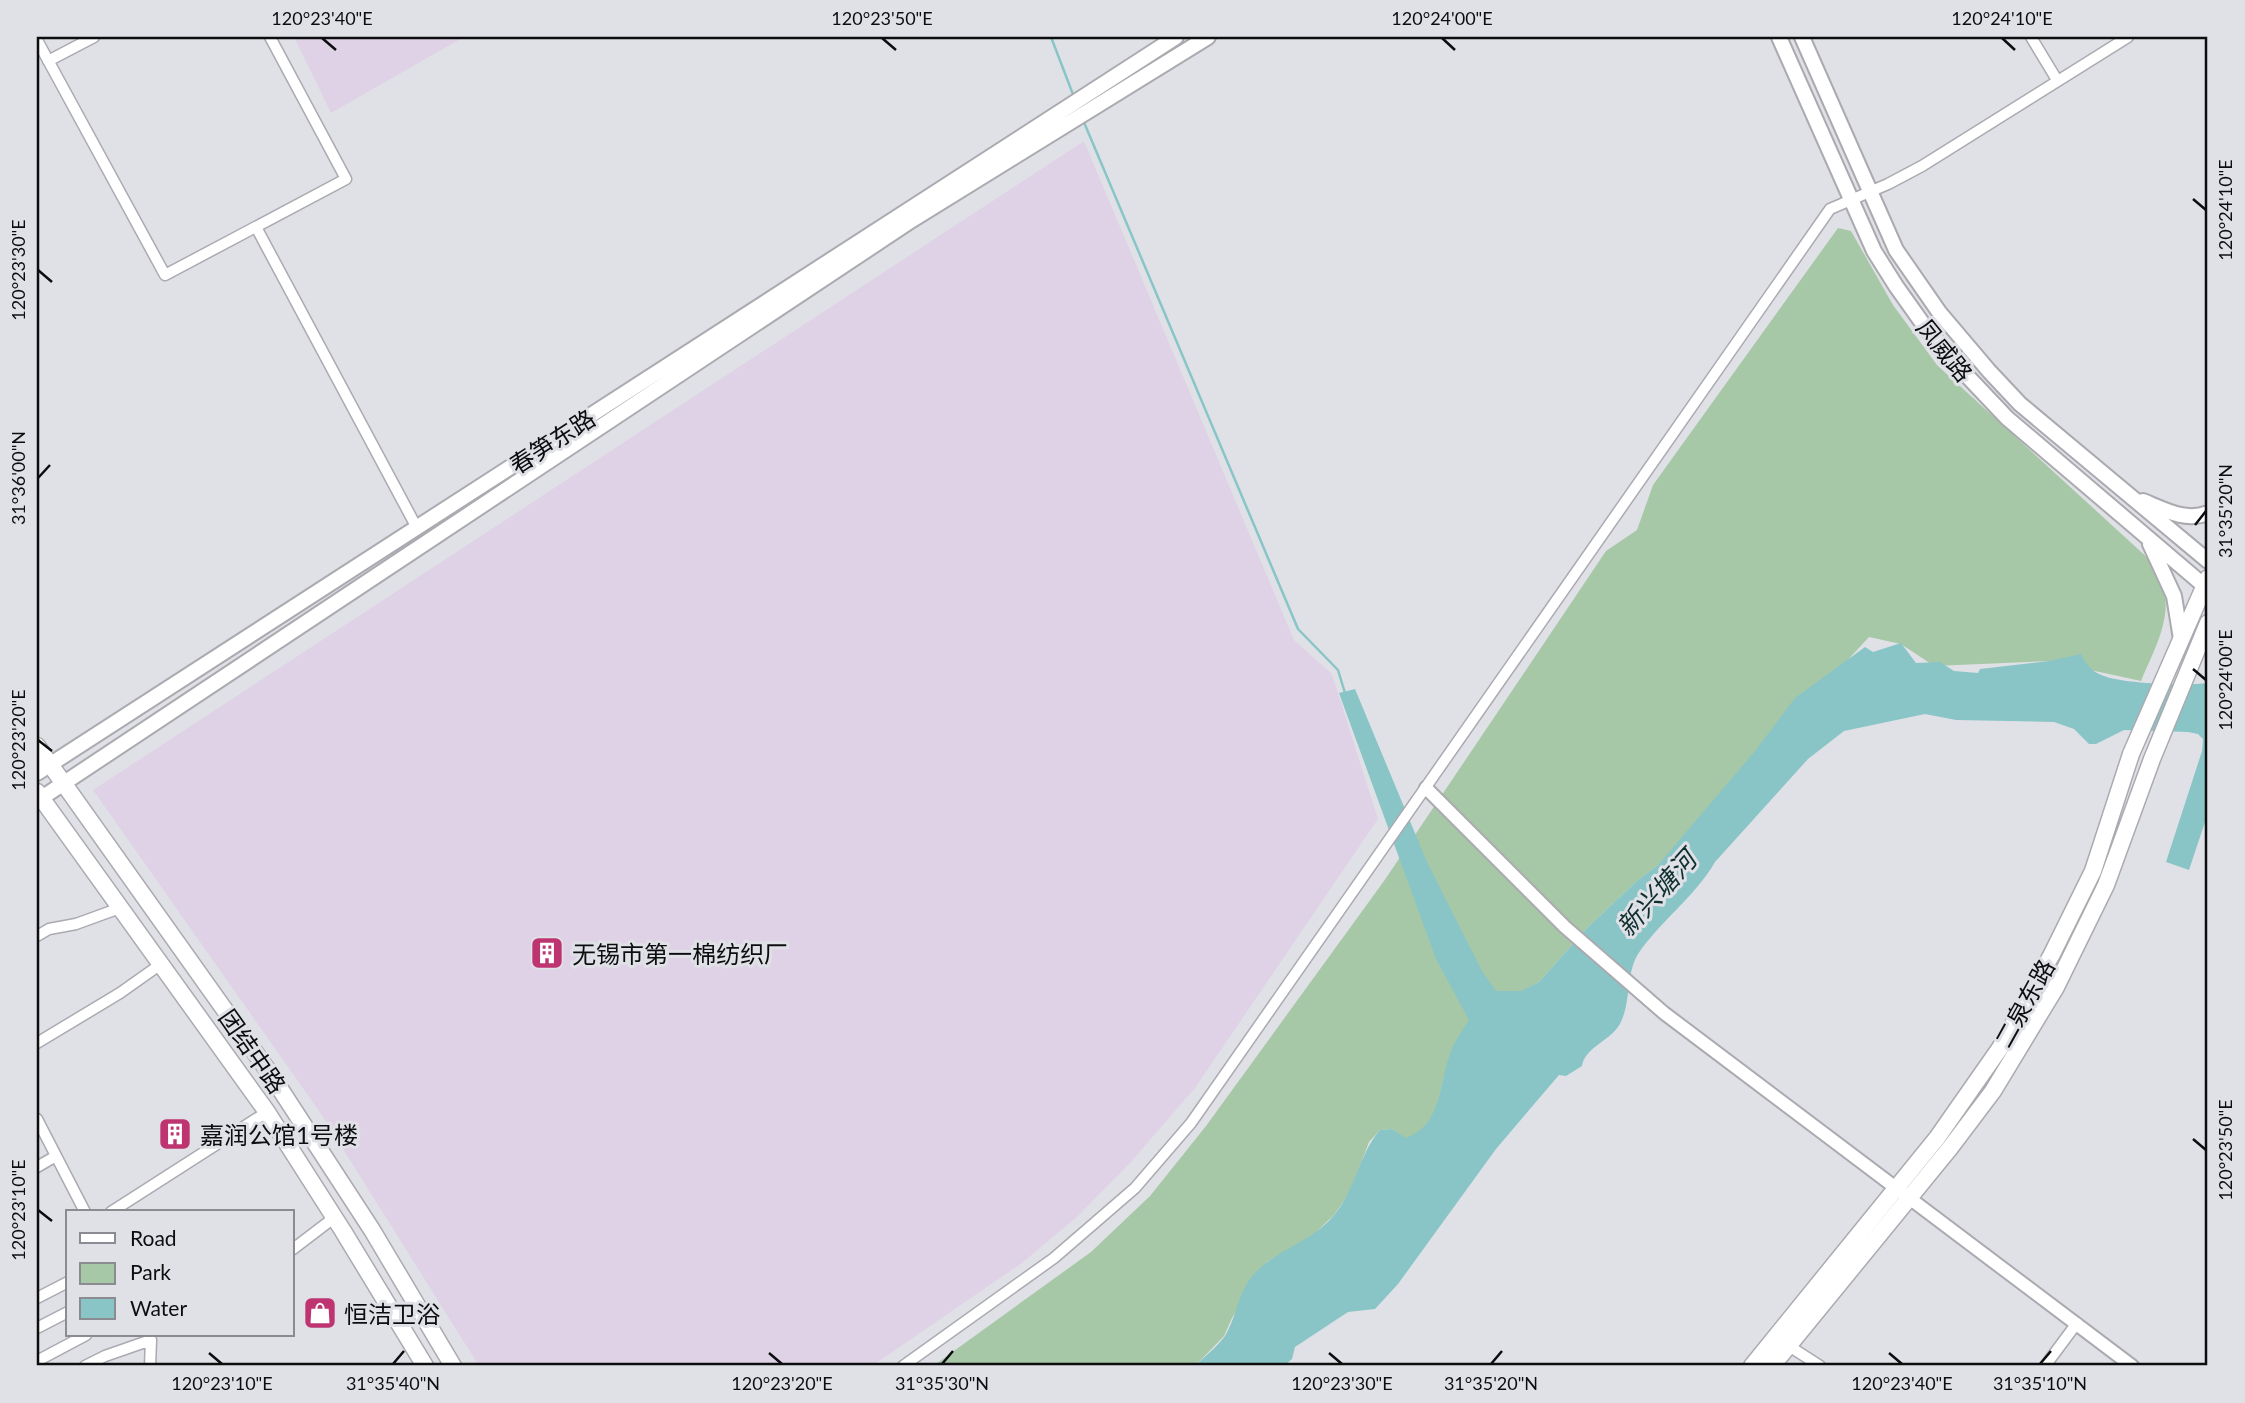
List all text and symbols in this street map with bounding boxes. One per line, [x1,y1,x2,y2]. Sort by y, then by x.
text: 120°23'40"E [271,7,373,29]
text: 120°23'50"E [831,7,933,29]
text: 120°24'00"E [1391,7,1493,29]
text: 120°24'10"E [1951,7,2053,29]
text: 120°24'10"E [2214,159,2236,261]
text: 120°23'30"E [7,219,29,321]
street label: 凤威路 [1911,313,1979,387]
street label: 春笋东路 [504,403,600,479]
text: 31°36'00"N [7,431,29,525]
text: 31°35'20"N [2214,464,2236,558]
text: 120°24'00"E [2214,629,2236,731]
text: 120°23'20"E [7,689,29,791]
water label: 新兴塘河 [1609,840,1706,942]
building icon: 无锡市第一棉纺织厂 [528,934,566,972]
place label: 无锡市第一棉纺织厂 [572,939,788,968]
street label: 二泉东路 [1988,954,2060,1052]
street label: 团结中路 [214,1003,292,1099]
text: 120°23'50"E [2214,1099,2236,1201]
building icon: 嘉润公馆1号楼 [156,1115,194,1153]
place label: 嘉润公馆1号楼 [200,1120,358,1149]
text: 120°23'10"E [7,1159,29,1261]
legend [66,1210,294,1336]
text: Road [130,1225,177,1250]
text: Park [130,1259,171,1284]
shop icon: 恒洁卫浴 [301,1294,339,1332]
text: Water [130,1295,187,1320]
place label: 恒洁卫浴 [344,1299,440,1328]
text: 120°23'10"E [171,1372,273,1394]
text: 31°35'40"N [346,1372,440,1394]
text: 120°23'20"E [731,1372,833,1394]
text: 31°35'30"N [895,1372,989,1394]
text: 120°23'30"E [1291,1372,1393,1394]
text: 31°35'20"N [1444,1372,1538,1394]
text: 120°23'40"E [1851,1372,1953,1394]
text: 31°35'10"N [1993,1372,2087,1394]

